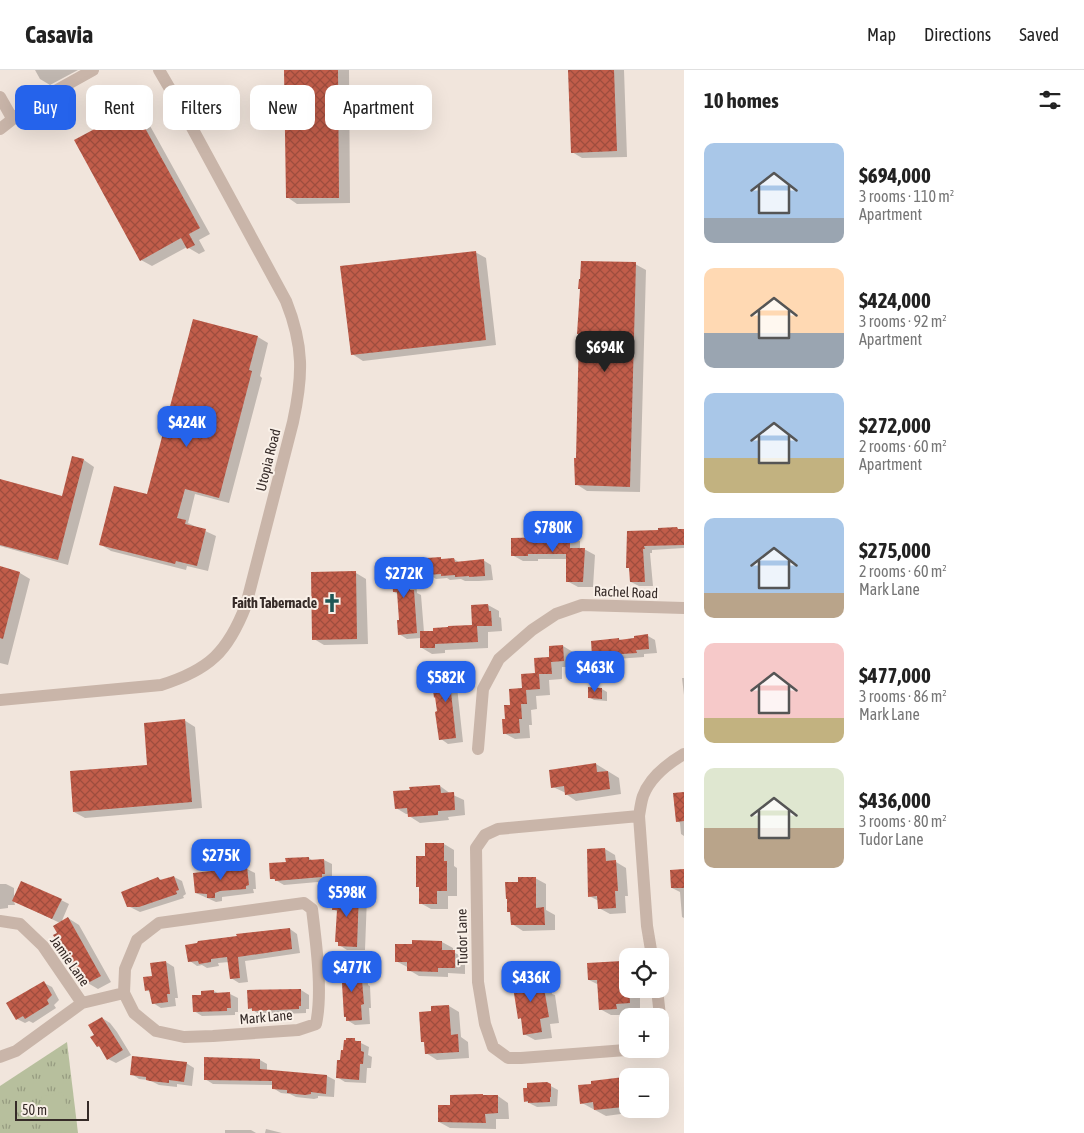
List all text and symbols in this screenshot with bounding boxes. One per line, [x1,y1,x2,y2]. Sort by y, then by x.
text: Casavia [25,21,93,48]
text: Map [867,24,896,45]
text: Directions [924,24,991,45]
text: Saved [1019,24,1059,45]
chip: Buy [15,85,76,130]
chip: Rent [86,85,153,130]
chip: Filters [163,85,240,130]
chip: New [250,85,315,130]
chip: Apartment [325,85,432,130]
icon: filters [1036,86,1064,114]
text: 10 homes [704,88,779,112]
icon: home [744,163,804,223]
text: $694,000 [859,163,931,187]
text: 3 rooms · 110 m² [859,187,954,205]
text: Apartment [859,205,922,223]
icon: home [744,288,804,348]
text: $424,000 [859,288,931,312]
text: 3 rooms · 92 m² [859,312,947,330]
pin: $694K [570,330,640,373]
text: Apartment [859,330,922,348]
text: $694K [586,338,624,356]
pin: $424K [152,406,222,448]
text: $424K [168,413,206,431]
icon: home [744,413,804,473]
text: $272,000 [859,413,931,437]
street label: Utopia Road [253,427,283,493]
text: 2 rooms · 60 m² [859,437,947,455]
text: Apartment [859,455,922,473]
pin: $780K [518,510,588,553]
text: $780K [534,518,572,536]
icon: home [744,538,804,598]
text: $275,000 [859,538,931,562]
pin: $272K [369,556,439,599]
text: 2 rooms · 60 m² [859,562,947,580]
text: $272K [385,564,423,582]
text: Mark Lane [859,580,920,598]
street label: Rachel Road [594,583,658,601]
church icon: Faith Tabernacle [321,592,343,614]
place label: Faith Tabernacle [232,595,317,611]
pin: $463K [560,650,630,693]
text: $463K [576,658,614,676]
pin: $582K [411,660,481,703]
icon: home [744,663,804,723]
text: $477,000 [859,663,931,687]
text: $582K [427,668,465,686]
text: 3 rooms · 86 m² [859,687,947,705]
text: Mark Lane [859,705,920,723]
icon: home [744,788,804,848]
text: $436,000 [859,788,931,812]
text: 3 rooms · 80 m² [859,812,947,830]
text: Tudor Lane [859,830,924,848]
pin: $275K [186,838,256,881]
text: $275K [202,846,240,864]
pin: $598K [312,876,382,918]
text: $598K [328,883,366,901]
street label: Tudor Lane [454,909,470,965]
street label: Jamie Lane [47,933,93,989]
map controls [619,948,669,1118]
button: locate [619,948,669,998]
pin: $477K [317,950,387,993]
text: $477K [333,958,371,976]
pin: $436K [496,960,566,1003]
text: $436K [512,968,550,986]
street label: Mark Lane [239,1007,293,1027]
button: + [619,1008,669,1058]
button: − [619,1068,669,1118]
scale bar [15,1098,89,1121]
text: 50 m [22,1102,47,1118]

